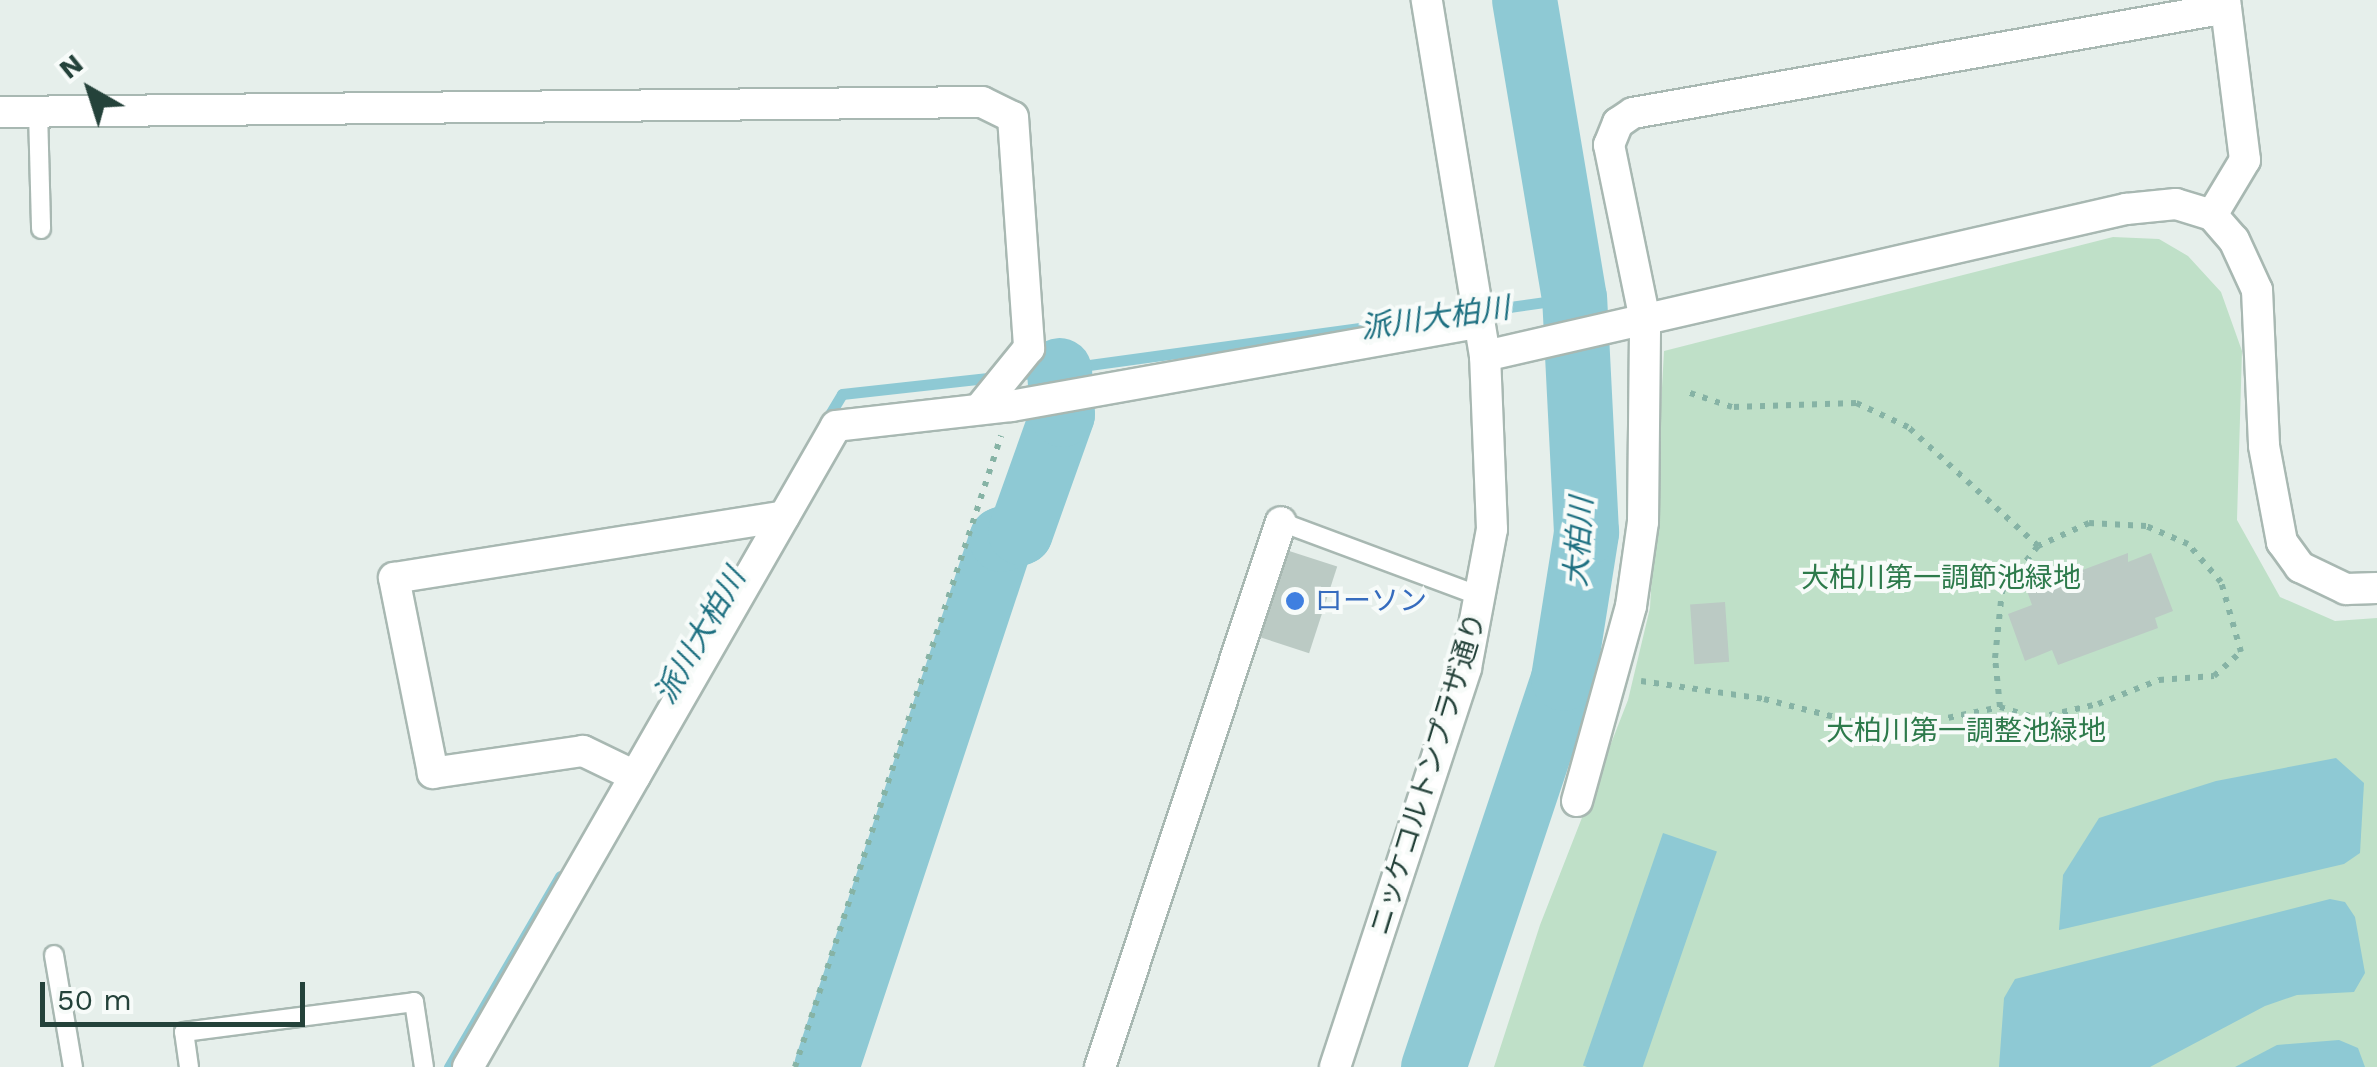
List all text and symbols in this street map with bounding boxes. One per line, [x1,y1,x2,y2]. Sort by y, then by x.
north arrow [40,40,140,140]
text: N [52,47,89,86]
water label: 派川大柏川 [1358,290,1512,346]
water label: 大柏川 [1558,496,1600,588]
park label: 大柏川第一調節池緑地 [1801,561,2081,595]
water label: 派川大柏川 [647,562,753,710]
place label: ローソン [1315,584,1427,618]
marker: ローソン [1284,590,1306,612]
street label: ニッケコルトンプラザ通り [1363,608,1493,940]
park label: 大柏川第一調整池緑地 [1826,714,2106,748]
scale bar [45,962,310,1024]
text: 50 m [57,982,132,1017]

